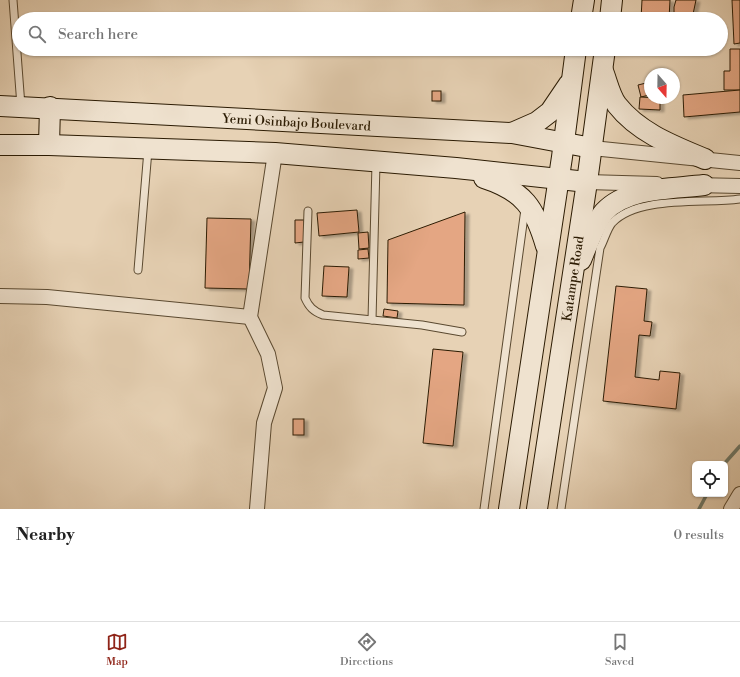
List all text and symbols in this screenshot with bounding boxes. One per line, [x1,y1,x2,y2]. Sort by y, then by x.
search box [12,12,728,56]
icon: search [26,23,48,45]
text: Search here [58,25,138,44]
north arrow [644,68,680,104]
street label: Yemi Osinbajo Boulevard [221,111,372,135]
street label: Katampe Road [559,234,588,323]
map controls [692,461,728,497]
button: locate [692,461,728,497]
text: Nearby [16,524,75,546]
text: 0 results [673,527,724,543]
tab: Map [106,631,128,669]
tab: Directions [340,631,393,669]
tab: Saved [605,631,634,669]

